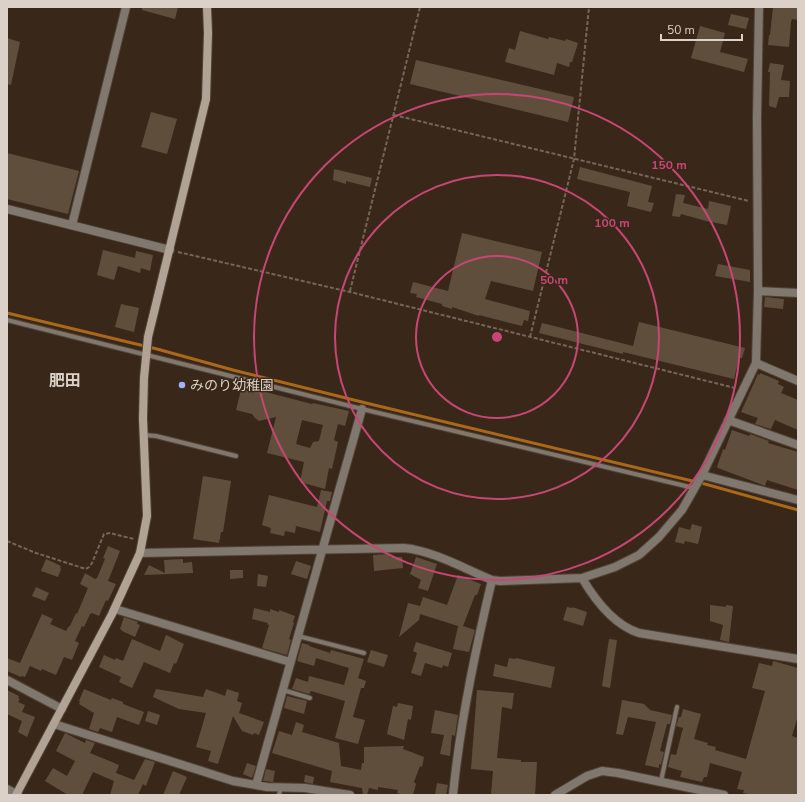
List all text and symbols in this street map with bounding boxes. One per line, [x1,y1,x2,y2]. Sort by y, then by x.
scale bar [661,16,742,42]
text: 50 m [667,22,695,38]
text: 150 m [651,157,687,173]
text: 100 m [594,215,630,231]
text: 50 m [540,272,568,288]
centre of rings [490,330,504,344]
district label: 肥田 [49,370,81,392]
place label: みのり幼稚園 [190,376,274,395]
marker: みのり幼稚園 [177,380,187,390]

